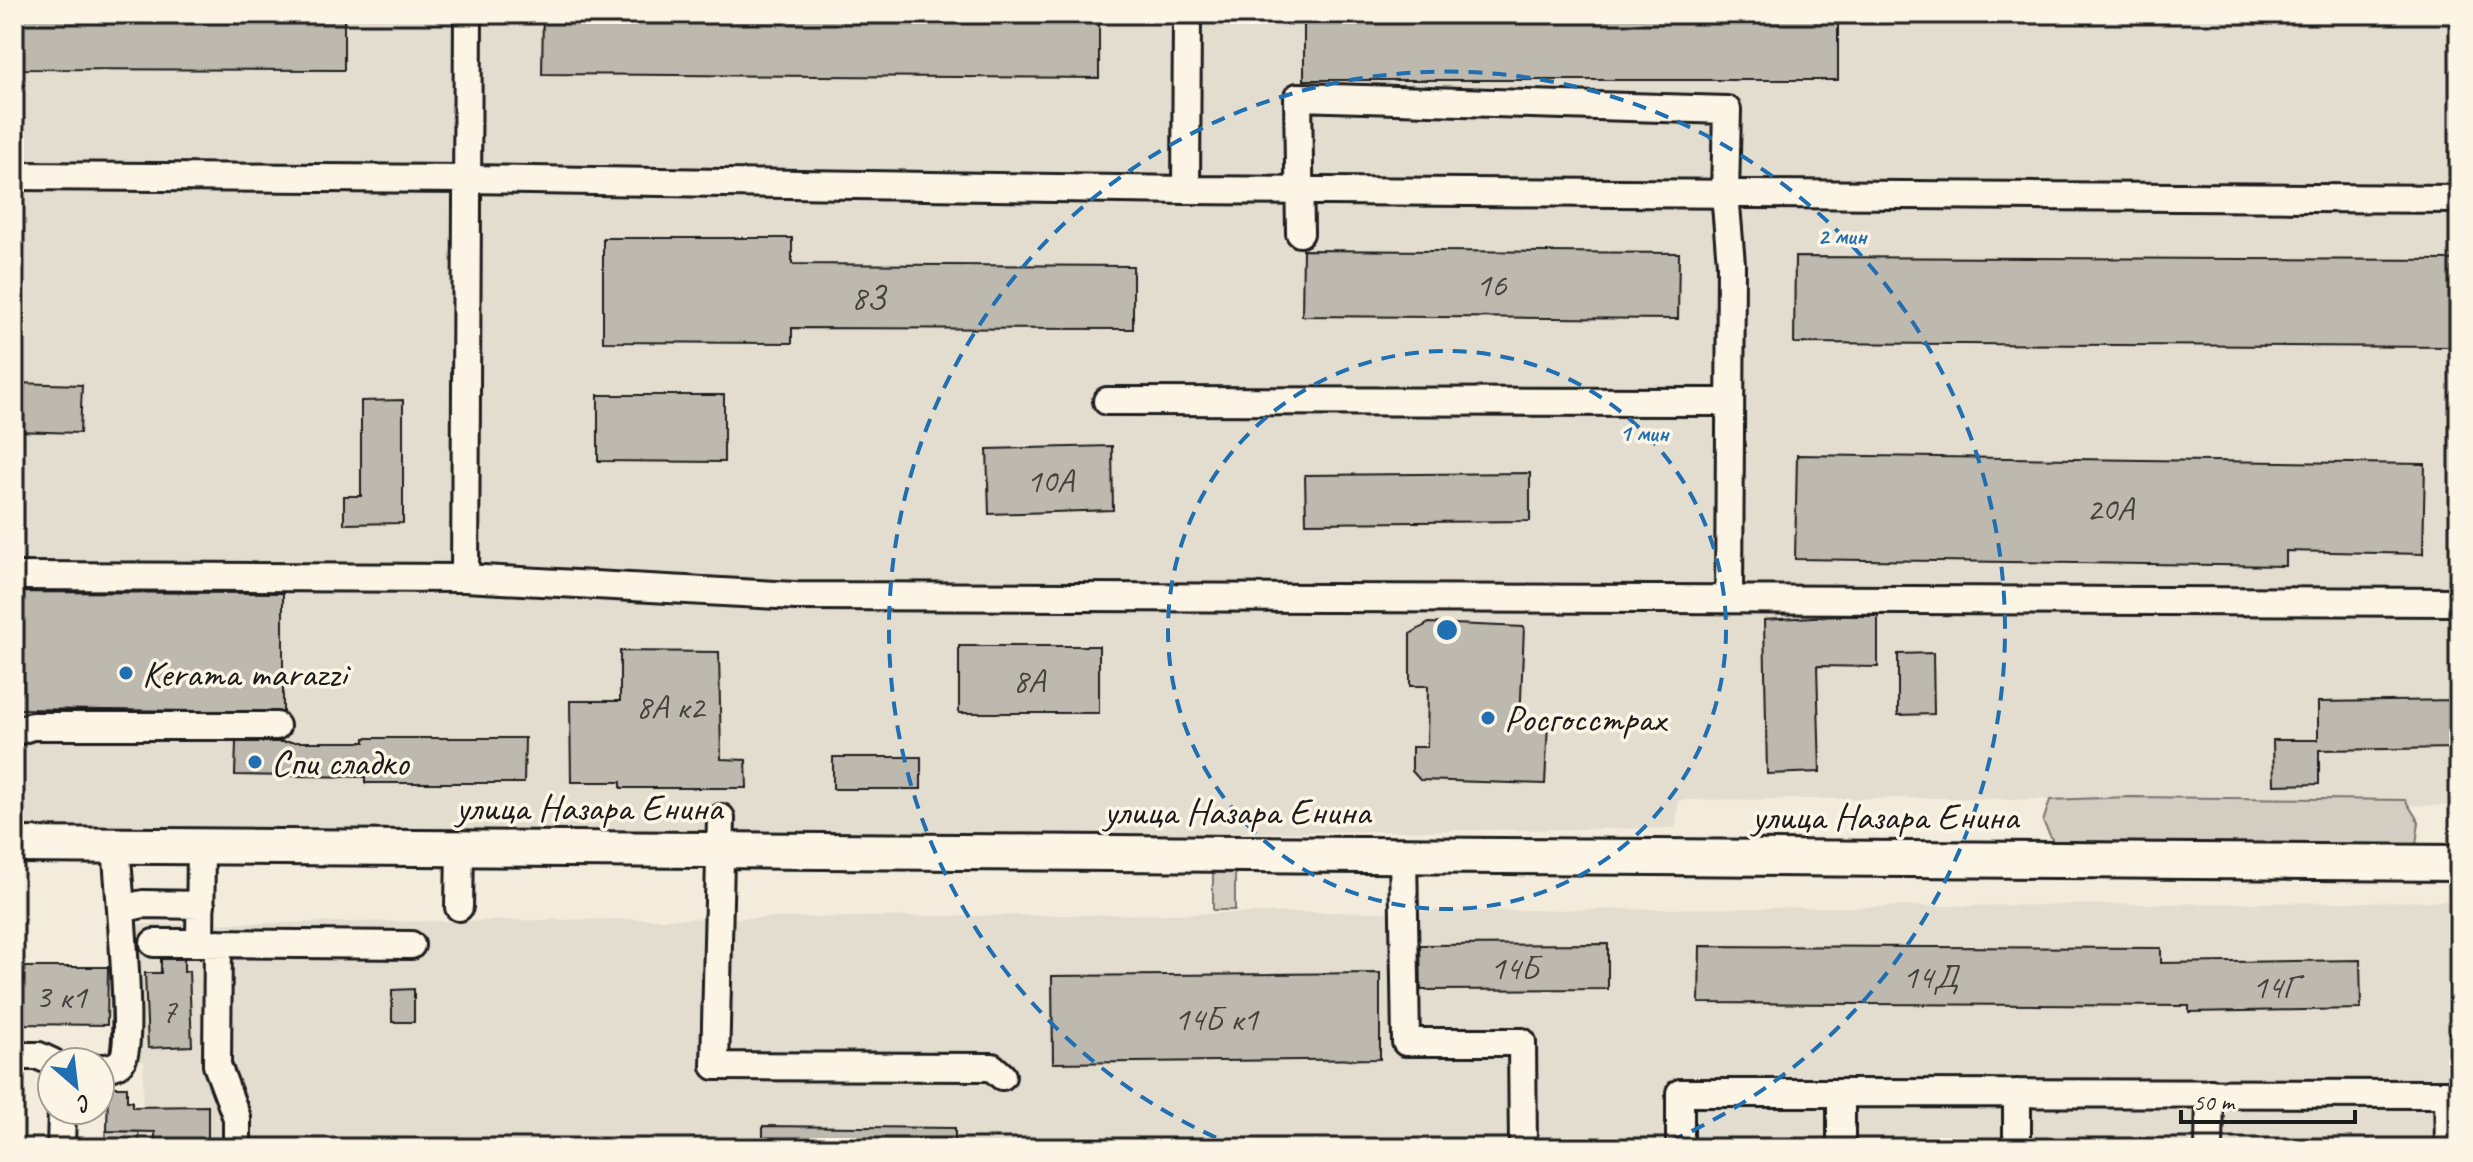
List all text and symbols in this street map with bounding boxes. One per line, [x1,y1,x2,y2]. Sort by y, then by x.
text: 2 мин [1818,221,1868,251]
house number: 16 [1476,263,1508,306]
house number: 8З [851,276,887,319]
text: 1 мин [1620,418,1670,448]
house number: 10А [1026,459,1076,502]
house number: 20А [2086,487,2136,530]
centre of rings [1433,616,1461,644]
place label: Kerama marazzi [142,650,351,697]
house number: 8А [1013,659,1047,702]
marker: Kerama marazzi [117,664,135,682]
house number: 8А к2 [636,685,707,728]
place label: Росгосстрах [1504,695,1669,742]
marker: Росгосстрах [1479,709,1497,727]
place label: Спи сладко [271,739,410,786]
marker: Спи сладко [246,753,264,771]
street label: улица Назара Енина [454,784,725,831]
street label: улица Назара Енина [1102,788,1373,835]
street label: улица Назара Енина [1750,793,2021,840]
house number: 14Б [1490,946,1544,989]
house number: 14Д [1902,955,1960,998]
house number: 14Г [2252,965,2304,1008]
house number: 3 к1 [35,975,88,1018]
house number: 7 [161,989,178,1032]
house number: 14Б к1 [1174,997,1260,1040]
north arrow [36,1046,116,1126]
scale bar [2181,1074,2355,1124]
text: 50 m [2193,1087,2236,1117]
text: С [71,1088,96,1119]

